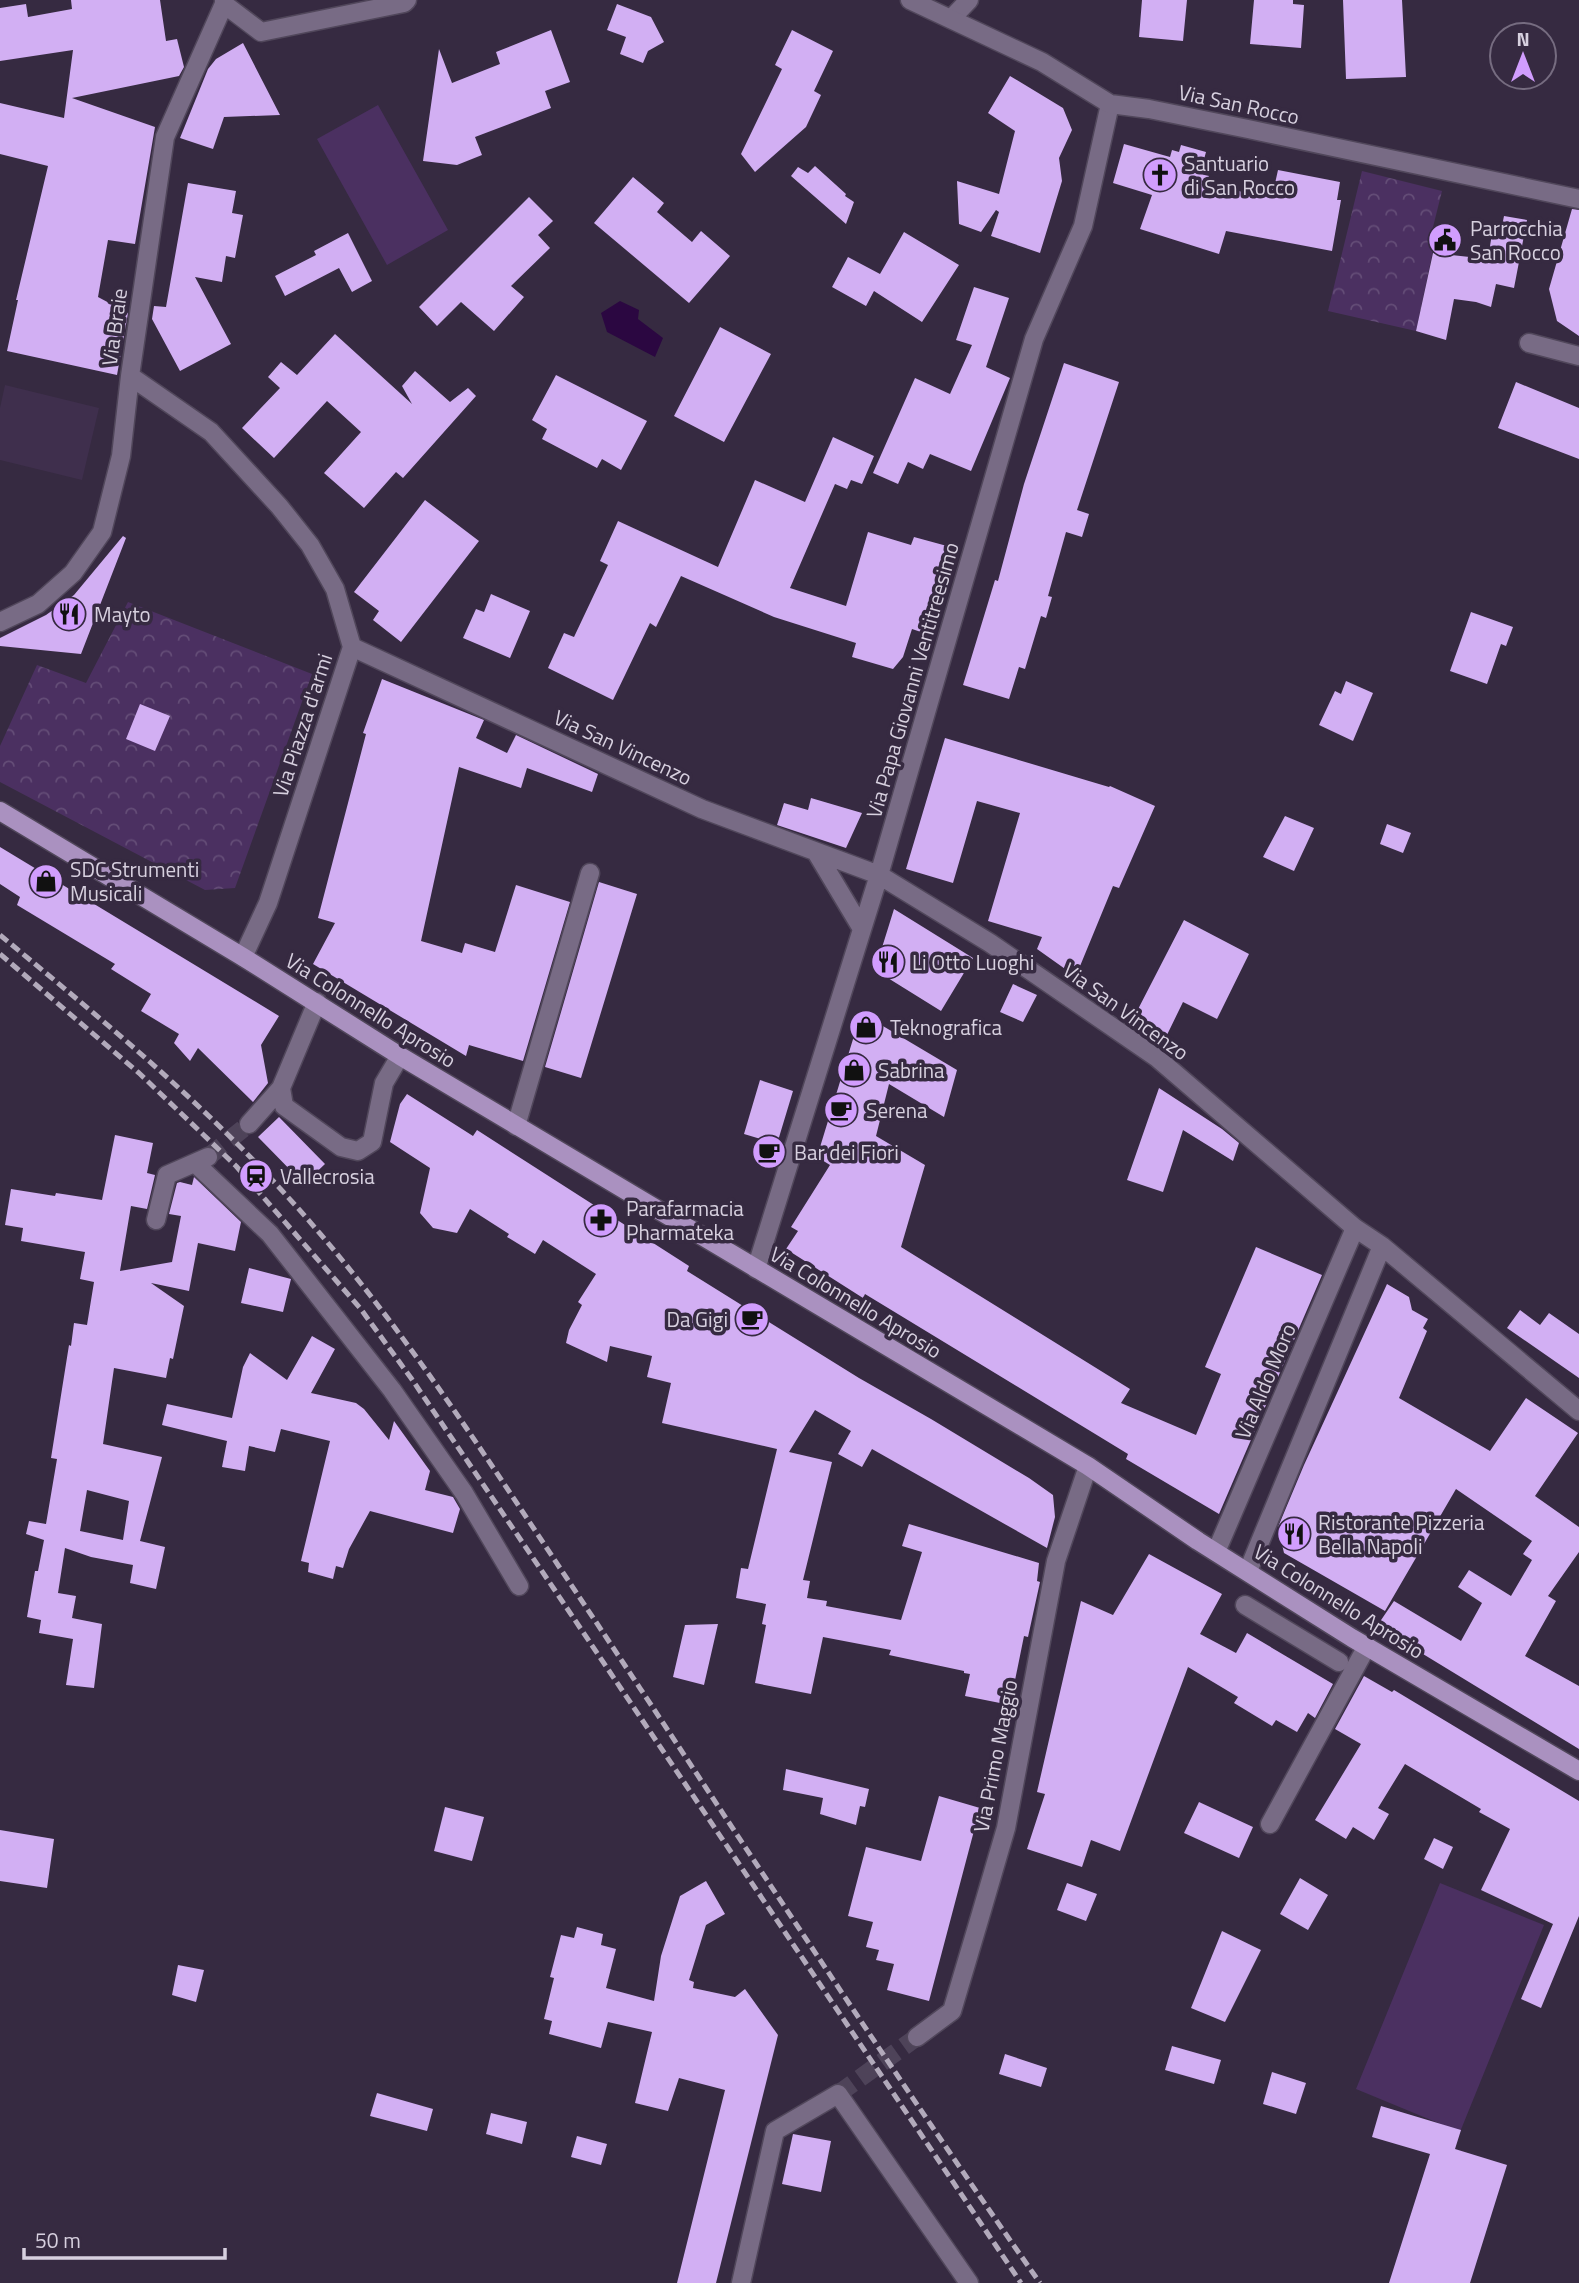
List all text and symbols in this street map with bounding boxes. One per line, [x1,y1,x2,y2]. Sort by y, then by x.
north arrow [1488,21,1558,91]
text: N [1516,24,1530,53]
street label: Via San Rocco [1176,76,1302,132]
place label: Santuario di San Rocco [1184,147,1295,203]
church icon: Santuario di San Rocco [1141,156,1179,194]
place label: Parrocchia San Rocco [1470,212,1563,268]
public building icon: Parrocchia San Rocco [1426,221,1464,259]
street label: Via Braie [93,286,135,368]
street label: Via Papa Giovanni Ventitreesimo [857,538,967,822]
restaurant icon: Mayto [50,595,88,633]
place label: Mayto [94,598,151,630]
street label: Via Piazza d'armi [264,649,340,801]
street label: Via San Vincenzo [549,701,697,793]
place label: SDC Strumenti Musicali [70,853,199,909]
shop icon: SDC Strumenti Musicali [27,862,65,900]
restaurant icon: Li Otto Luoghi [869,943,907,981]
street label: Via Colonnello Aprosio [279,945,463,1075]
place label: Li Otto Luoghi [912,946,1034,978]
street label: Via San Vincenzo [1056,954,1196,1068]
shop icon: Teknografica [847,1008,885,1046]
place label: Teknografica [890,1011,1002,1043]
shop icon: Sabrina [835,1051,873,1089]
place label: Sabrina [878,1054,945,1086]
cafe icon: Serena [822,1091,860,1129]
place label: Serena [866,1094,928,1126]
cafe icon: Bar dei Fiori [750,1133,788,1171]
place label: Bar dei Fiori [794,1136,899,1168]
station icon: Vallecrosia [237,1157,275,1195]
place label: Vallecrosia [280,1160,375,1192]
place label: Parafarmacia Pharmateka [626,1192,744,1248]
pharmacy icon: Parafarmacia Pharmateka [582,1201,620,1239]
street label: Via Colonnello Aprosio [764,1238,948,1366]
cafe icon: Da Gigi [733,1300,771,1338]
place label: Da Gigi [666,1303,728,1335]
street label: Via Aldo Moro [1226,1318,1304,1444]
place label: Ristorante Pizzeria Bella Napoli [1318,1506,1485,1562]
restaurant icon: Ristorante Pizzeria Bella Napoli [1275,1515,1313,1553]
street label: Via Colonnello Aprosio [1247,1536,1431,1666]
street label: Via Primo Maggio [965,1677,1025,1835]
scale bar [24,2216,226,2260]
text: 50 m [35,2224,81,2256]

